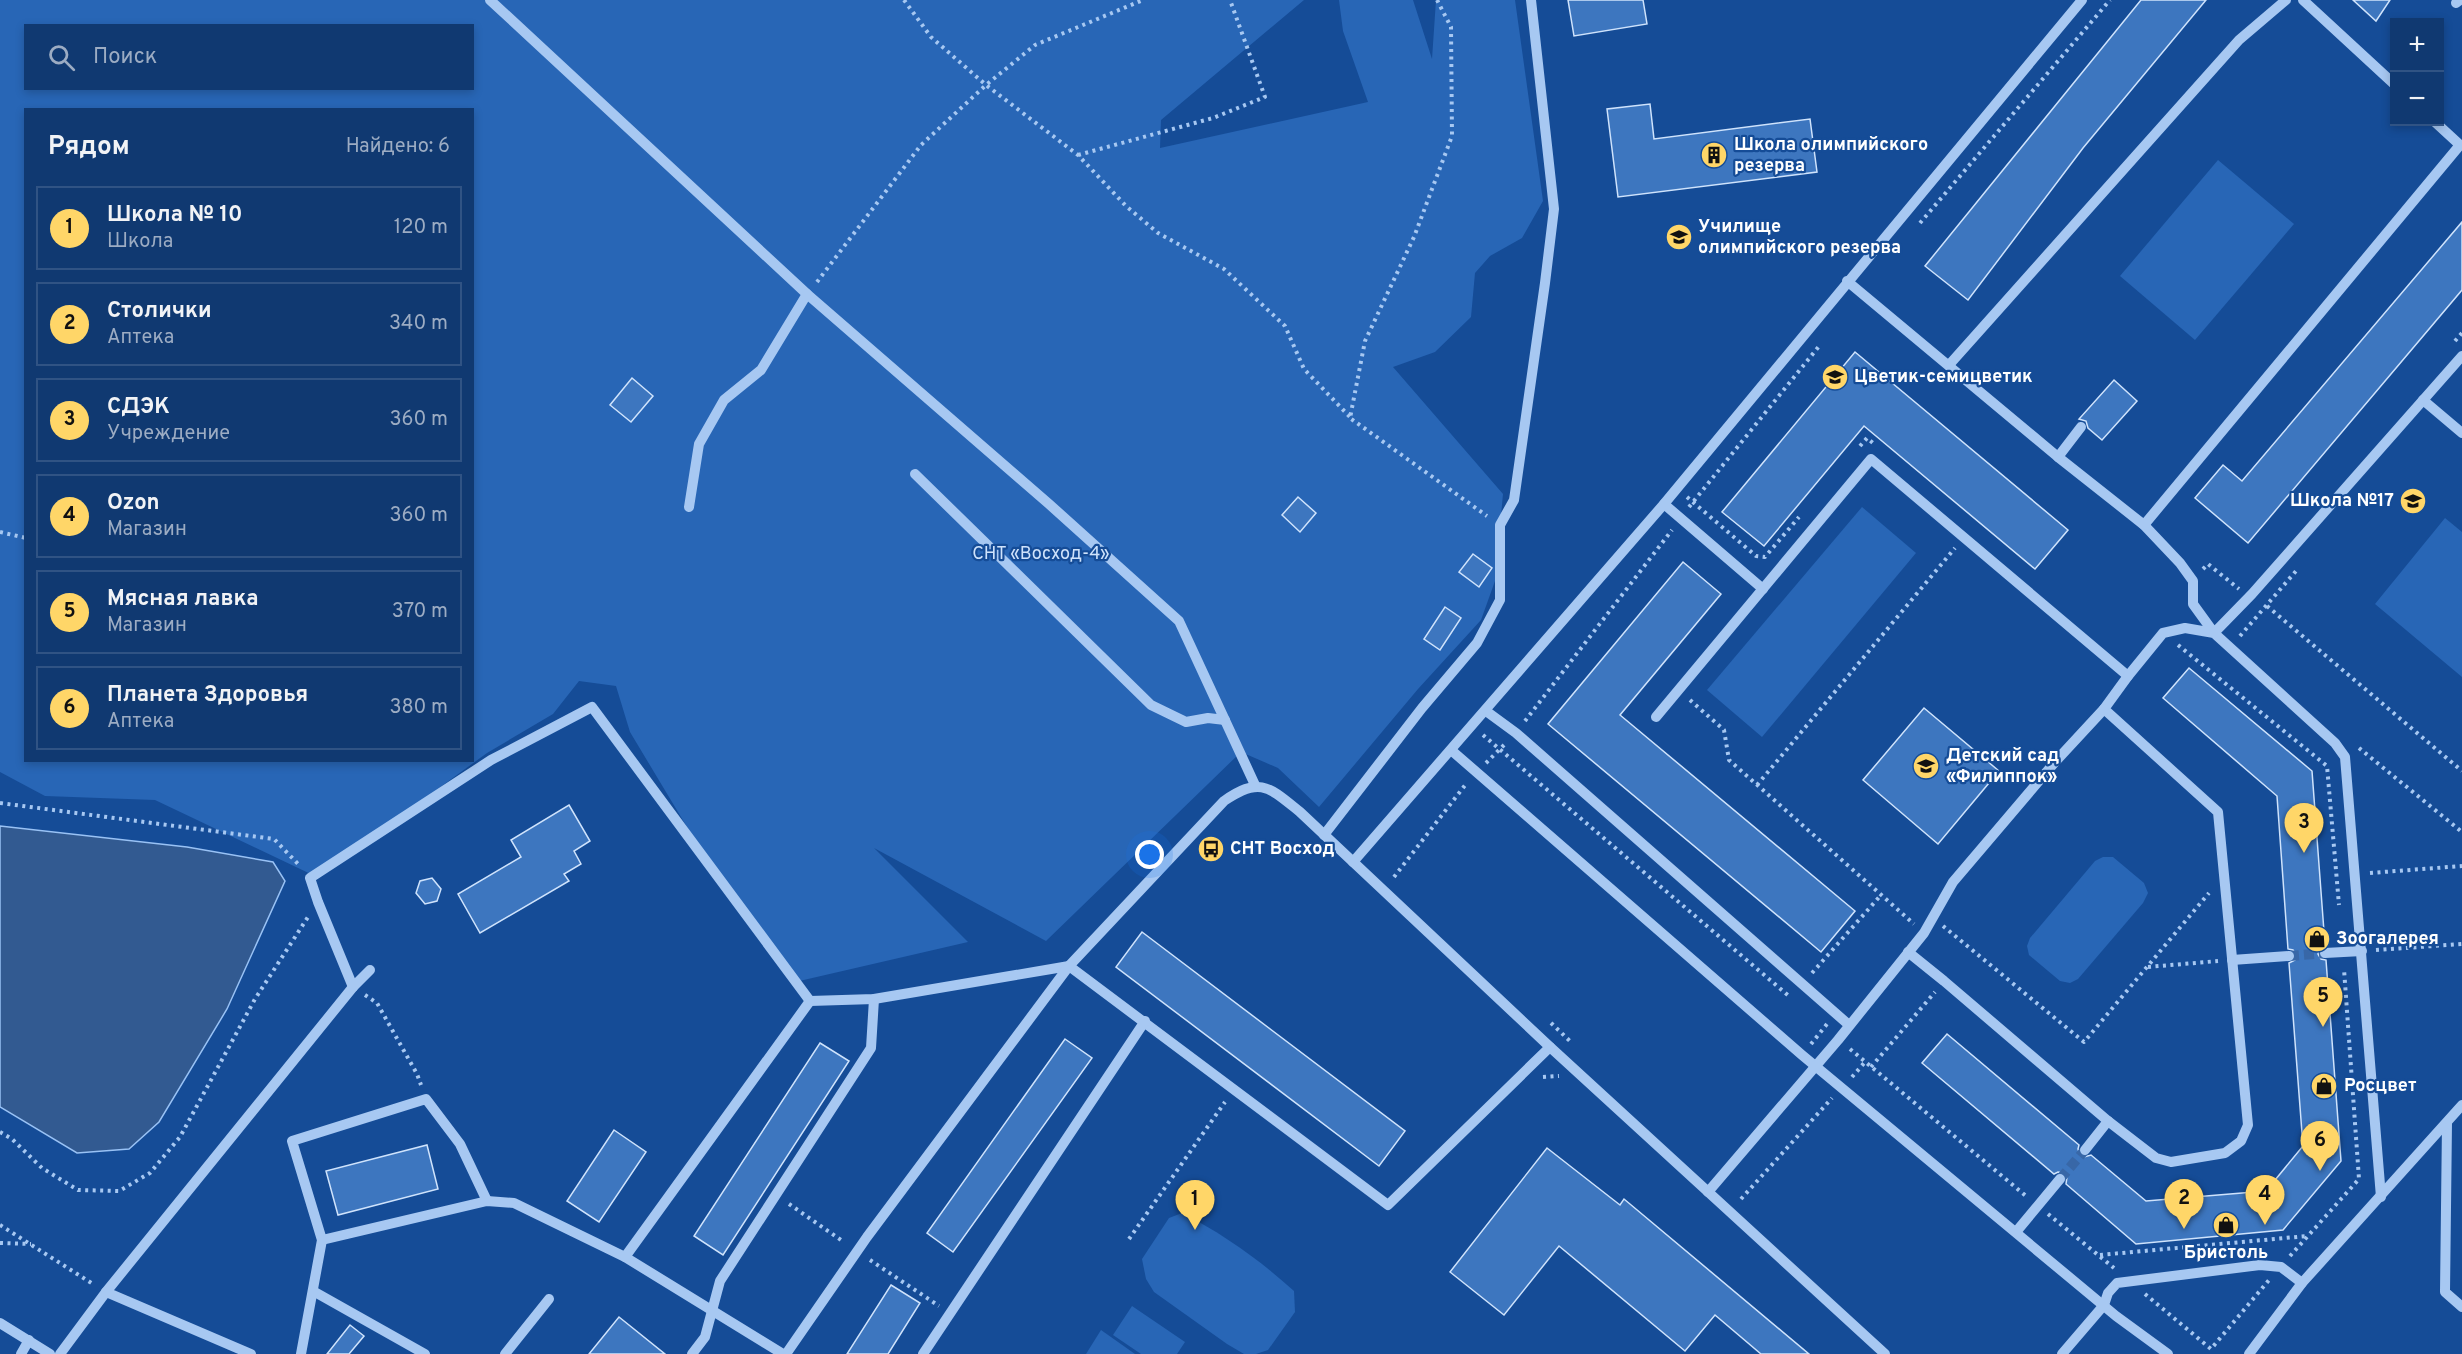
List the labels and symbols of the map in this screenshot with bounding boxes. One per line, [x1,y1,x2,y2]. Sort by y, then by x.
place label: Школа олимпийского резерва [1734,134,1928,178]
building icon: Школа олимпийского резерва [1699,140,1729,170]
place label: Училище олимпийского резерва [1698,216,1901,260]
school or university icon: Училище олимпийского резерва [1664,222,1694,252]
school or university icon: Цветик-семицветик [1820,362,1850,392]
place label: Цветик-семицветик [1854,366,2033,389]
school or university icon: Школа №17 [2398,486,2428,516]
place label: Школа №17 [2290,490,2394,513]
park label: СНТ «Восход-4» [972,543,1110,566]
place label: Детский сад «Филиппок» [1946,745,2059,789]
school or university icon: Детский сад «Филиппок» [1911,751,1941,781]
pin: 3 [2284,804,2324,853]
bus stop icon: СНТ Восход [1196,834,1226,864]
place label: СНТ Восход [1230,838,1334,861]
your location [1135,840,1164,869]
shop icon: Зоогалерея [2302,924,2332,954]
place label: Зоогалерея [2336,928,2439,951]
pin: 5 [2304,978,2342,1027]
shop icon: Росцвет [2309,1071,2339,1101]
place label: Росцвет [2344,1075,2417,1098]
pin: 6 [2300,1122,2340,1171]
pin: 4 [2246,1176,2284,1225]
pin: 1 [1176,1180,1214,1230]
pin: 2 [2164,1180,2204,1229]
shop icon: Бристоль [2211,1210,2241,1240]
place label: Бристоль [2184,1242,2268,1265]

